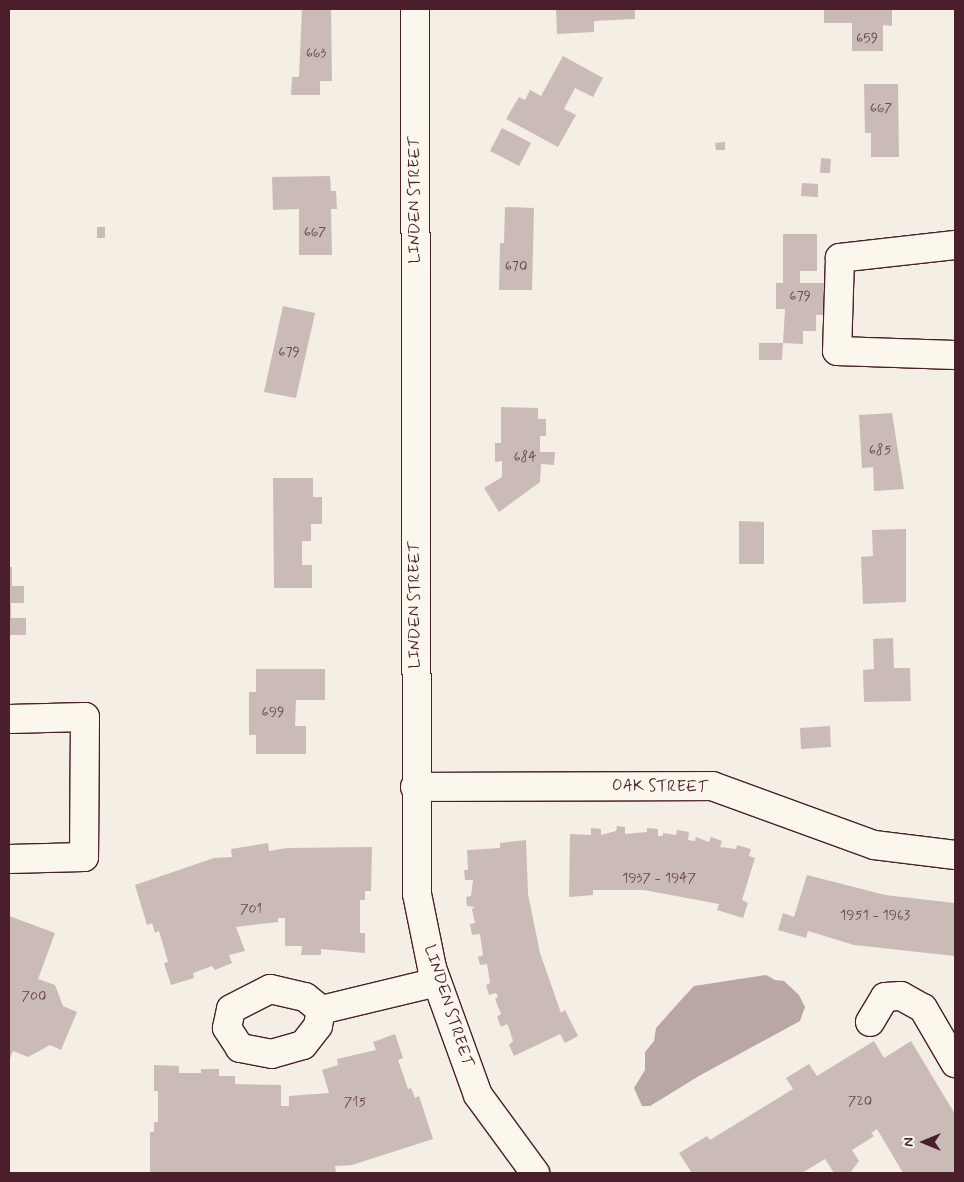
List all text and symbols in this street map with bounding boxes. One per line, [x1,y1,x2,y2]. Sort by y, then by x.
house number: 659 [856,30,878,46]
house number: 663 [306,45,326,61]
house number: 667 [870,100,892,116]
street label: LINDEN STREET [405,136,425,264]
house number: 667 [304,224,326,240]
house number: 670 [505,258,527,274]
house number: 679 [789,288,811,304]
house number: 679 [278,344,300,360]
house number: 685 [869,442,891,458]
house number: 684 [513,449,537,465]
street label: LINDEN STREET [405,541,425,669]
house number: 699 [262,704,284,720]
street label: OAK STREET [611,777,709,797]
house number: 1937 - 1947 [622,870,696,886]
house number: 701 [240,901,262,917]
house number: 1951 - 1963 [840,907,910,923]
street label: LINDEN STREET [419,942,477,1070]
house number: 700 [22,988,46,1004]
house number: 720 [848,1093,872,1109]
house number: 715 [344,1094,366,1110]
north arrow [899,1117,949,1167]
text: N [900,1137,918,1147]

